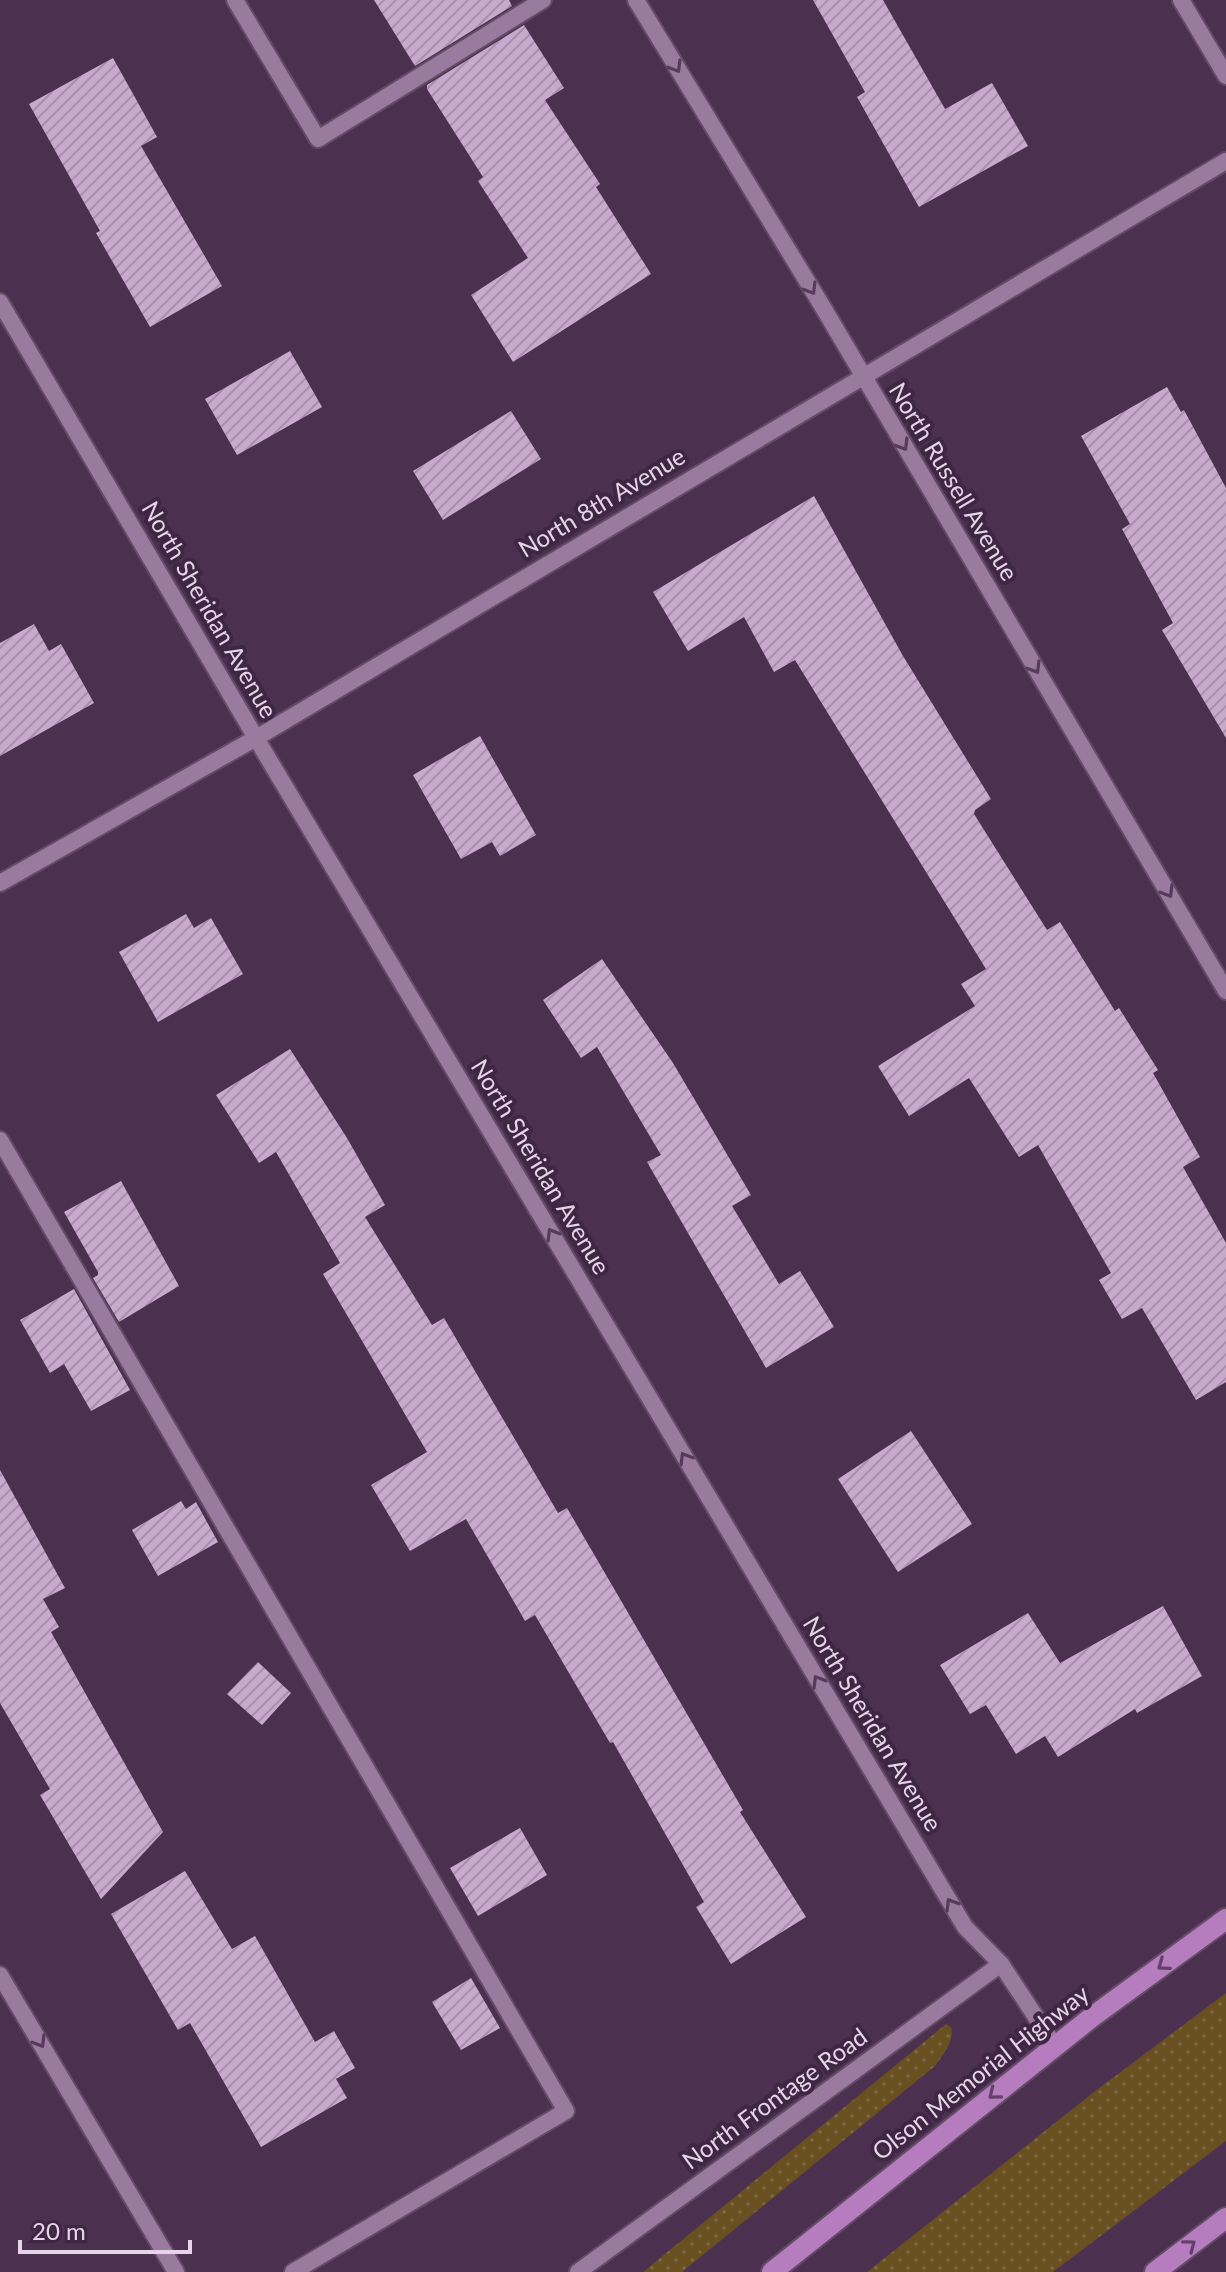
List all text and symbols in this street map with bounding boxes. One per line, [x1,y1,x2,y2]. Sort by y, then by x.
one-way arrow [667,58,682,73]
one-way arrow [802,280,817,295]
street label: North Russell Avenue [884,377,1025,586]
one-way arrow [893,436,909,451]
street label: North 8th Avenue [513,441,690,563]
street label: North Sheridan Avenue [136,496,284,723]
one-way arrow [1025,659,1041,674]
one-way arrow [1158,883,1173,898]
street label: North Sheridan Avenue [466,1054,617,1279]
one-way arrow [546,1228,562,1243]
one-way arrow [679,1452,695,1467]
street label: North Sheridan Avenue [798,1611,949,1836]
one-way arrow [812,1675,828,1690]
one-way arrow [946,1898,961,1913]
one-way arrow [1157,1956,1172,1970]
street label: Olson Memorial Highway [866,1978,1095,2165]
street label: North Frontage Road [676,2021,872,2174]
one-way arrow [30,2033,46,2048]
one-way arrow [988,2085,1003,2099]
scale bar [20,2204,190,2254]
text: 20 m [32,2216,86,2245]
one-way arrow [1182,2241,1196,2255]

